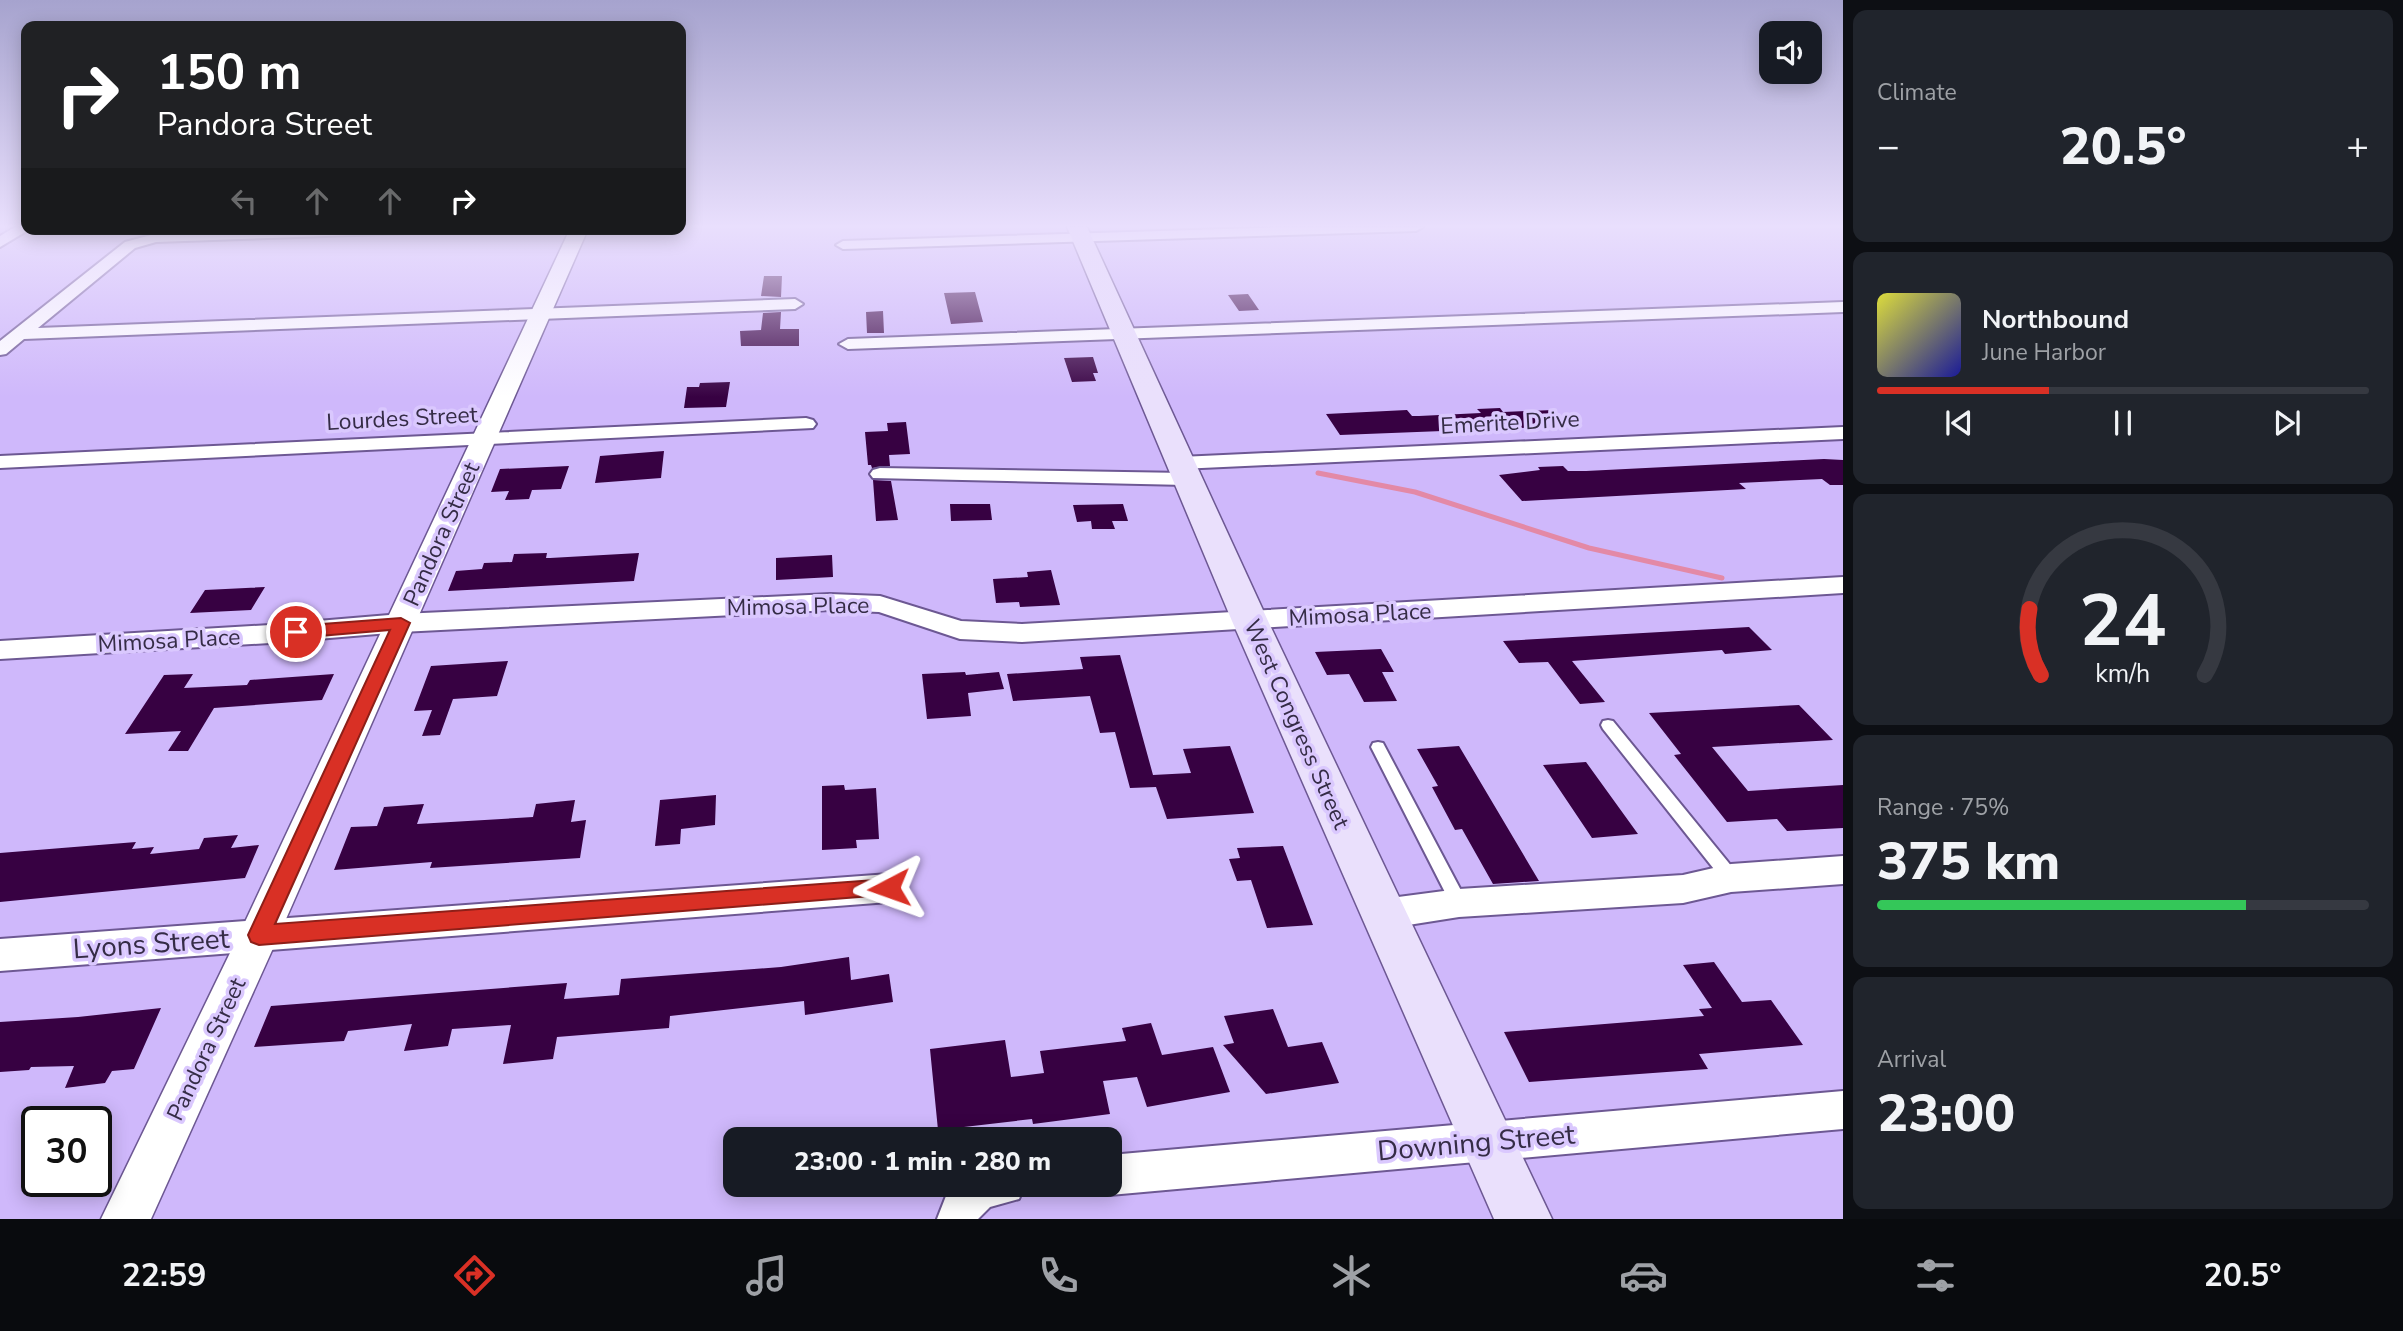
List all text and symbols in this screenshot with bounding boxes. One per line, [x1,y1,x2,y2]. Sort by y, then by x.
map controls [1759,21,1822,84]
button: sound [1759,21,1822,84]
text: 150 m [157,39,301,106]
icon: right [42,49,133,140]
text: Climate [1877,77,1957,108]
text: Pandora Street [157,103,372,146]
text: 20.5° [2059,111,2187,182]
text: − [1877,121,1900,172]
text: + [2346,121,2369,172]
icon: left [225,182,263,220]
icon: ahead [298,182,336,220]
icon: ahead [371,182,409,220]
icon: right [444,182,482,220]
text: Northbound [1982,302,2129,337]
text: June Harbor [1982,337,2106,368]
street label: Lourdes Street [326,399,479,438]
street label: Emerite Drive [1440,403,1581,442]
icon: previous [1940,404,1978,442]
icon: pause [2104,404,2142,442]
icon: next [2268,404,2306,442]
street label: Pandora Street [396,456,487,611]
text: 24 [2079,572,2167,672]
street label: Mimosa Place [726,590,870,623]
street label: Mimosa Place [1288,595,1432,634]
pin [266,602,326,662]
icon: arrive [277,613,315,651]
street label: West Congress Street [1236,615,1357,835]
street label: Mimosa Place [97,621,241,660]
text: km/h [2095,657,2151,691]
text: Range · 75% [1877,792,2009,823]
text: 375 km [1877,826,2060,897]
position arrow [852,851,926,925]
street label: Lyons Street [72,920,231,968]
street label: Pandora Street [160,972,254,1126]
text: Arrival [1877,1044,1946,1075]
text: 23:00 [1877,1078,2015,1149]
speed limit sign: 30 [21,1106,112,1197]
street label: Downing Street [1376,1115,1577,1171]
text: 23:00 · 1 min · 280 m [794,1144,1051,1179]
icon: directions [450,1251,499,1300]
icon: music [742,1251,791,1300]
icon: phone [1034,1251,1083,1300]
icon: climate [1327,1251,1376,1300]
icon: car [1619,1251,1668,1300]
icon: filters [1911,1251,1960,1300]
text: 22:59 [122,1254,206,1297]
text: 20.5° [2204,1254,2281,1297]

